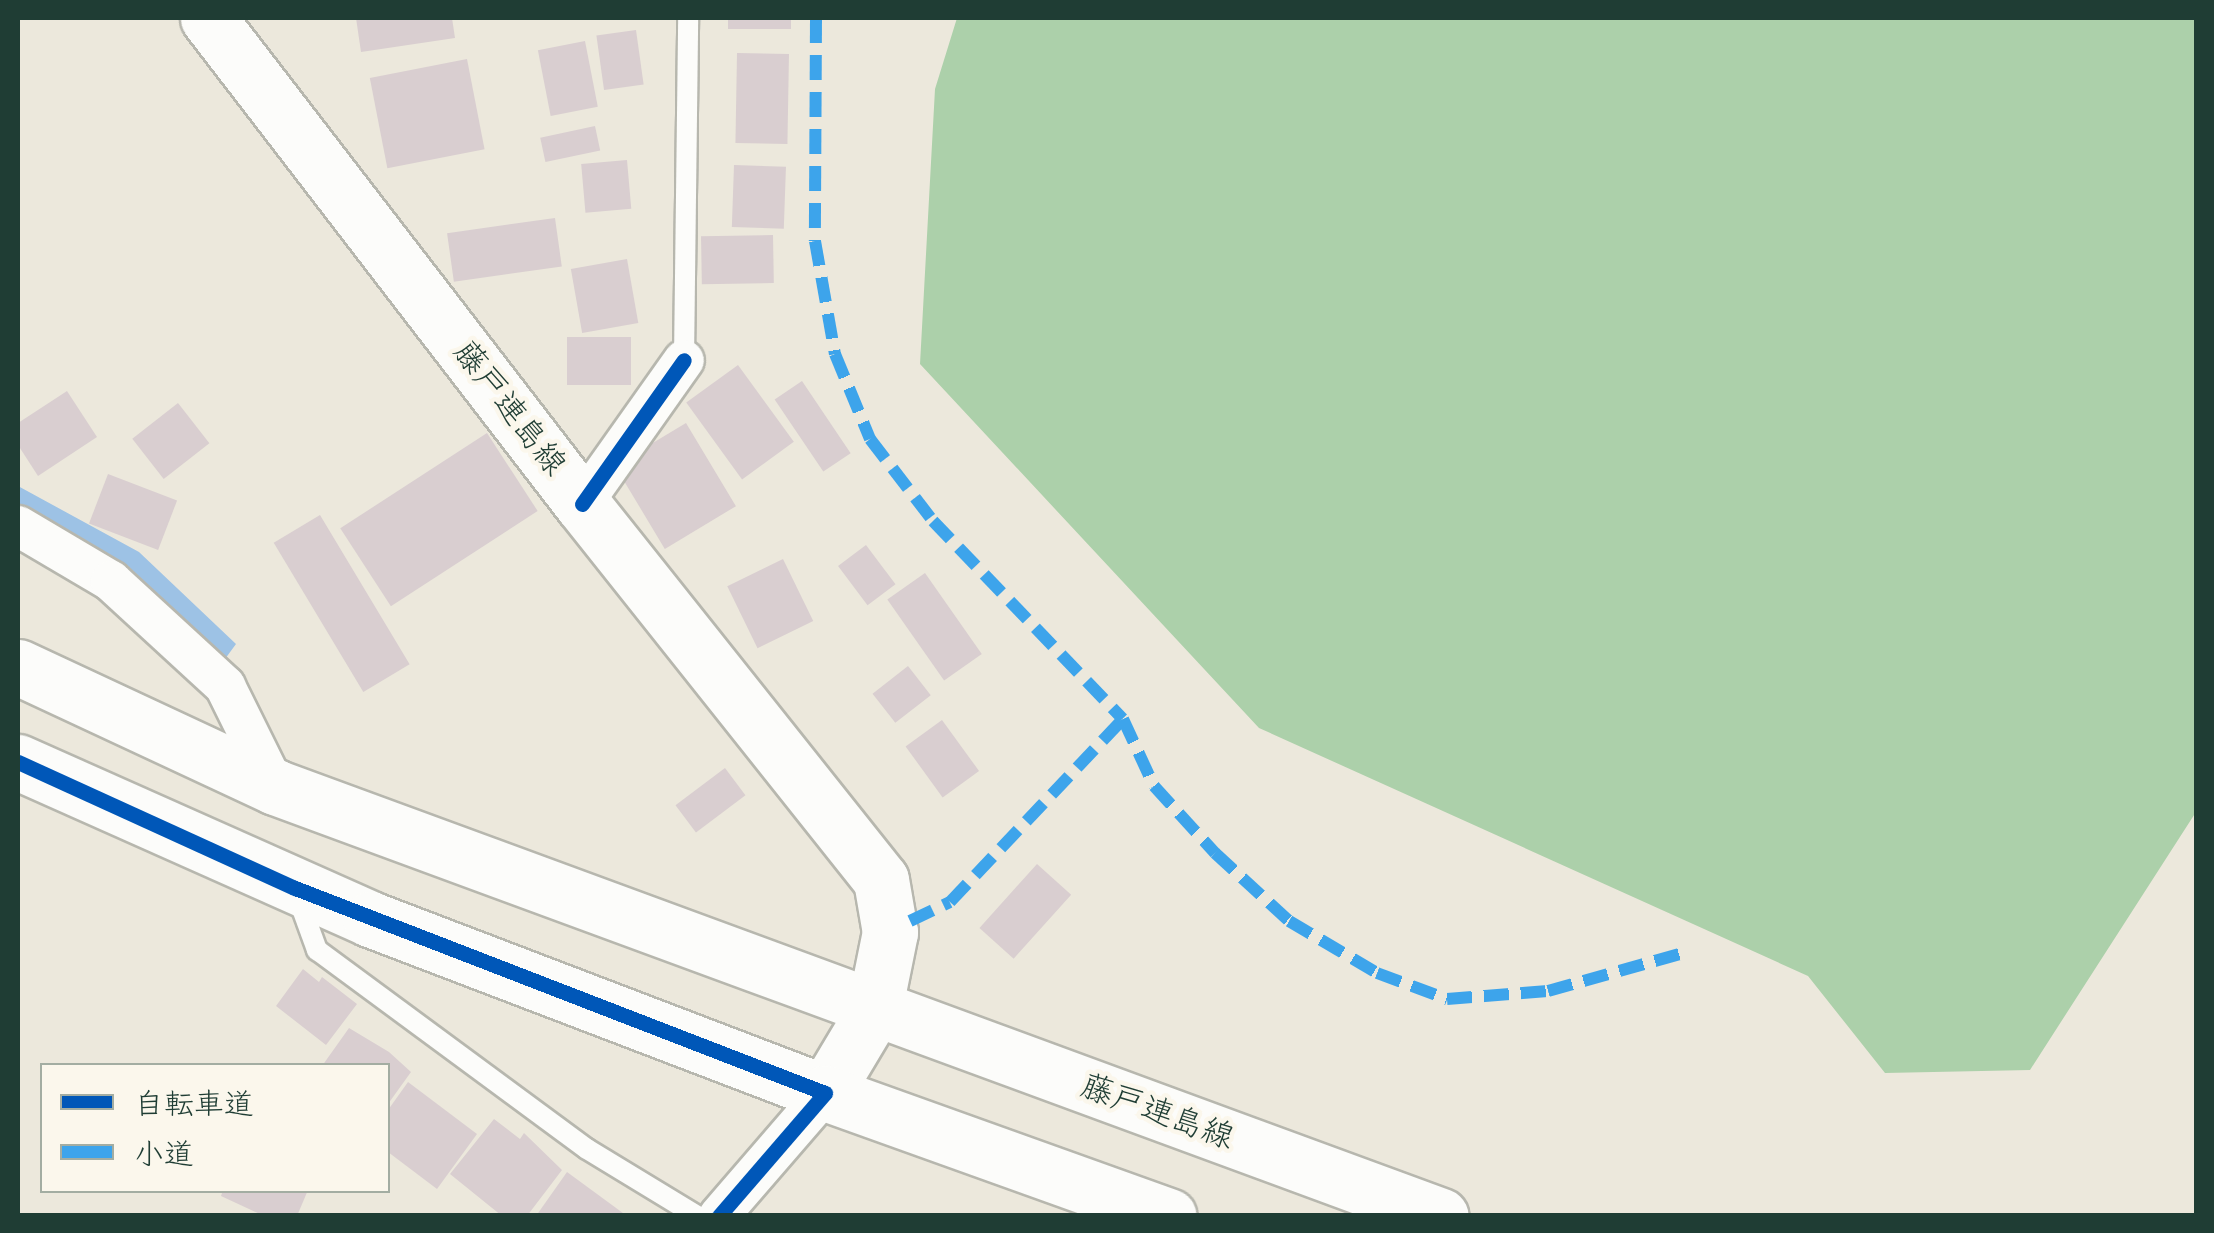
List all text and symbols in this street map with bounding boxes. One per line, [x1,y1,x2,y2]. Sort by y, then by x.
street label: 藤戸連島線 [445,334,573,484]
legend [40,1063,390,1193]
street label: 藤戸連島線 [1075,1068,1239,1158]
text: 自転車道 [134,1084,254,1126]
text: 小道 [134,1134,194,1176]

